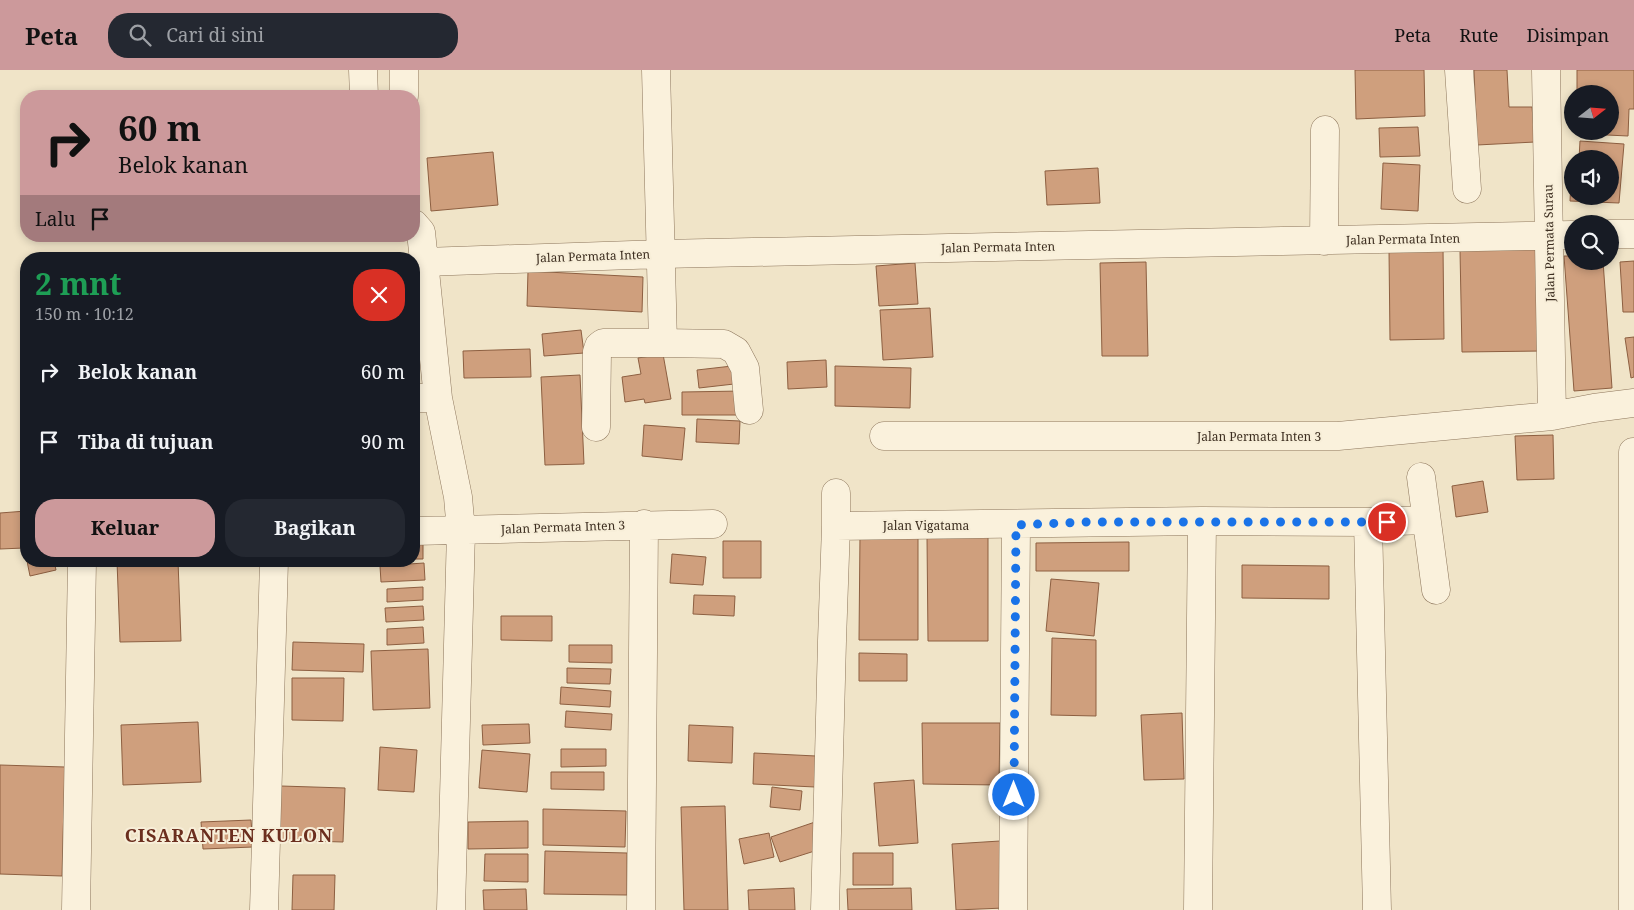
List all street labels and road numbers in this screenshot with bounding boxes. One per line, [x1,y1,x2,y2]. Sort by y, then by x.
street label: Jalan Permata Surau [1539,184,1559,303]
street label: Jalan Permata Inten [1345,229,1461,249]
street label: Jalan Permata Inten [940,237,1056,257]
street label: Jalan Permata Inten [535,245,651,267]
street label: Jalan Permata Inten 3 [1196,428,1321,445]
street label: Jalan Permata Inten 3 [500,516,626,538]
street label: Jalan Vigatama [882,517,970,534]

